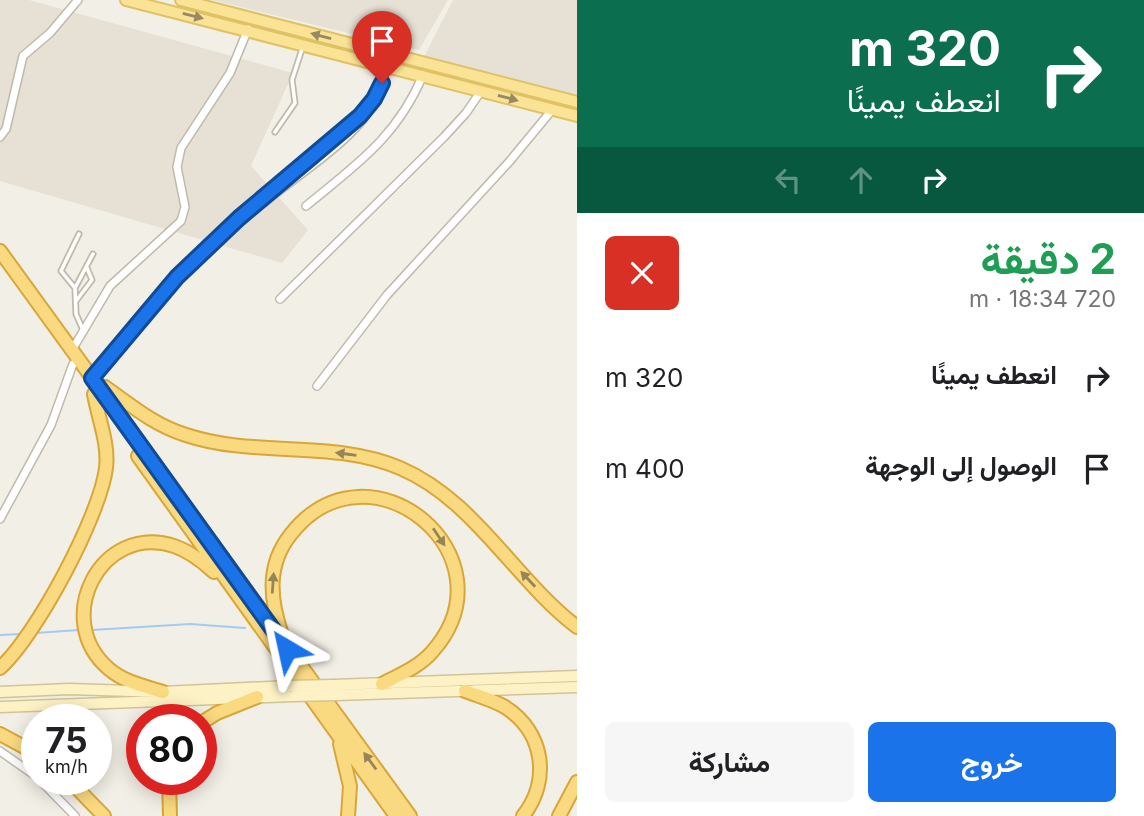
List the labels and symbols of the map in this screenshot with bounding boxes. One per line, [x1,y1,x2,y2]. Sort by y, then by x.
one-way arrow [182,11,204,22]
pin [352,11,412,83]
one-way arrow [310,30,332,41]
one-way arrow [497,93,519,104]
one-way arrow [335,448,357,459]
one-way arrow [433,527,446,547]
one-way arrow [520,571,537,588]
one-way arrow [268,572,279,594]
position arrow [250,612,324,686]
speed limit sign: 80 [126,704,217,795]
one-way arrow [363,752,378,770]

